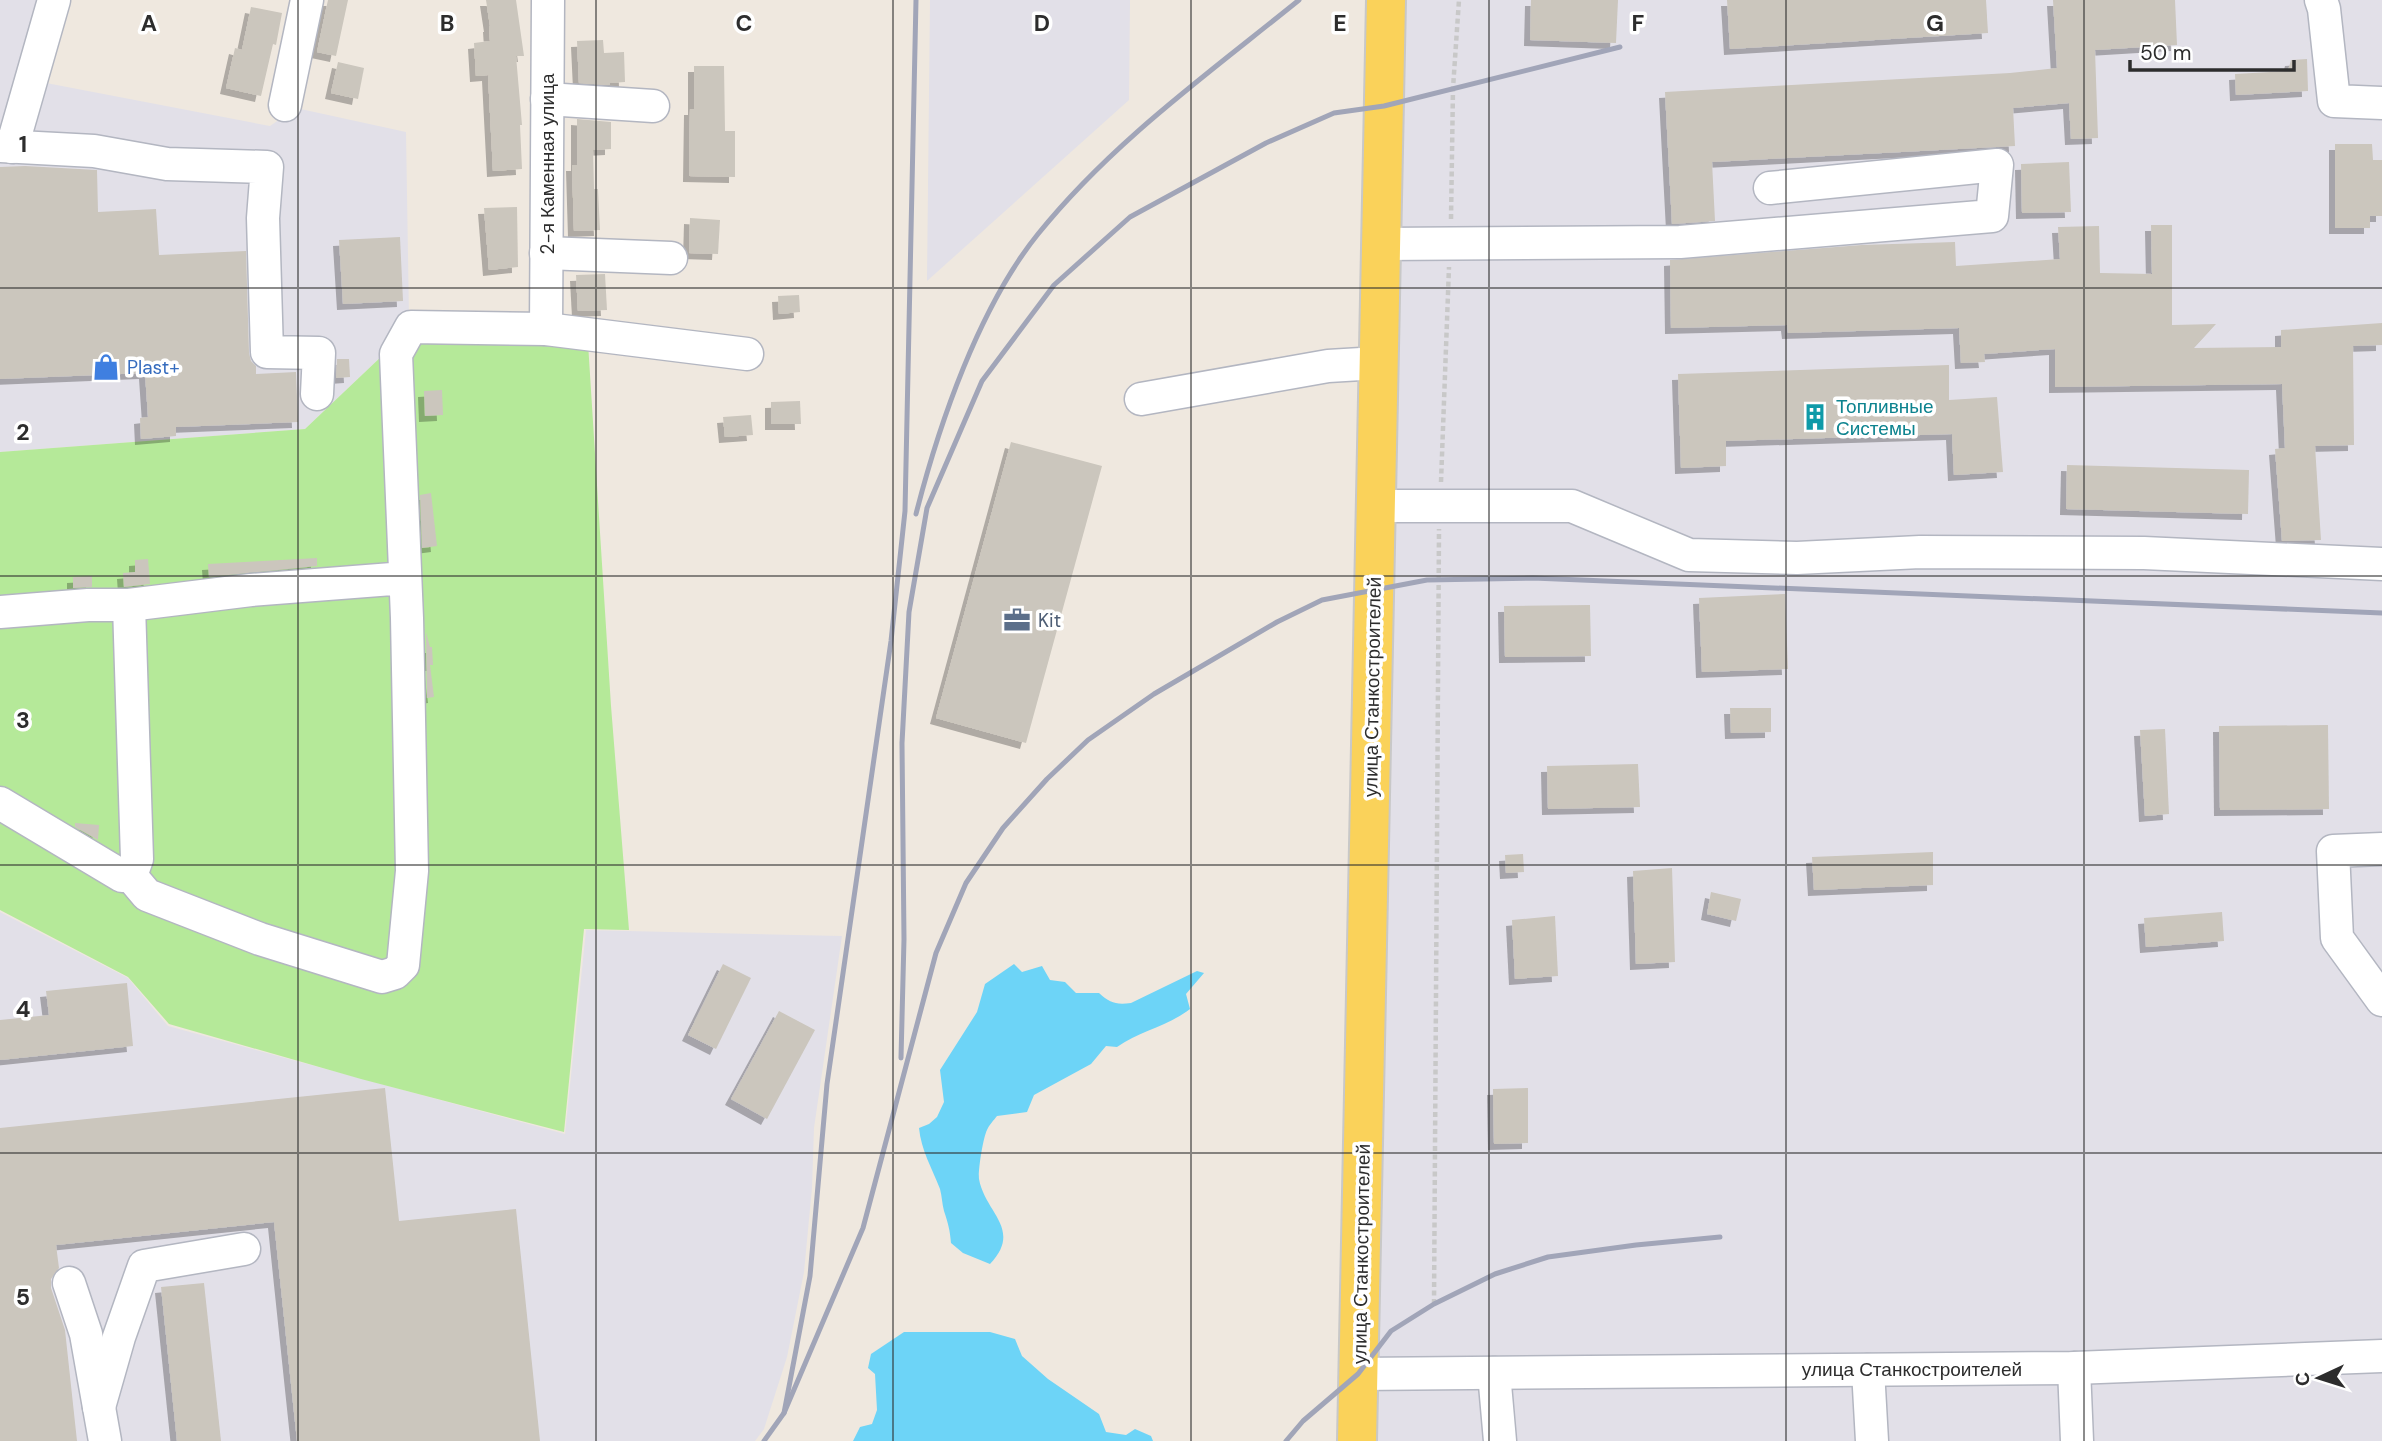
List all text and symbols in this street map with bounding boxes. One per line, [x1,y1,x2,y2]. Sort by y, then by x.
text: A [141,8,157,38]
text: B [440,8,454,38]
text: C [736,8,752,38]
text: D [1034,8,1050,38]
text: E [1333,8,1347,38]
text: F [1632,8,1645,38]
text: G [1926,8,1944,38]
scale bar [2130,28,2294,72]
text: 50 m [2140,39,2191,67]
street label: 2-я Каменная улица [535,73,560,254]
text: 1 [19,129,27,159]
shop icon: Plast+ [91,352,121,382]
place label: Plast+ [127,355,180,380]
place label: Топливные Системы [1836,394,1934,441]
building icon: Топливные Системы [1800,402,1830,432]
text: 2 [16,417,30,447]
street label: улица Станкостроителей [1358,577,1387,797]
office icon: Kit [1002,605,1032,635]
place label: Kit [1038,608,1061,633]
text: 3 [16,705,30,735]
text: 4 [16,994,31,1024]
street label: улица Станкостроителей [1347,1144,1376,1364]
text: 5 [16,1282,30,1312]
north arrow [2284,1343,2354,1413]
street label: улица Станкостроителей [1802,1357,2022,1382]
text: С [2290,1371,2315,1387]

